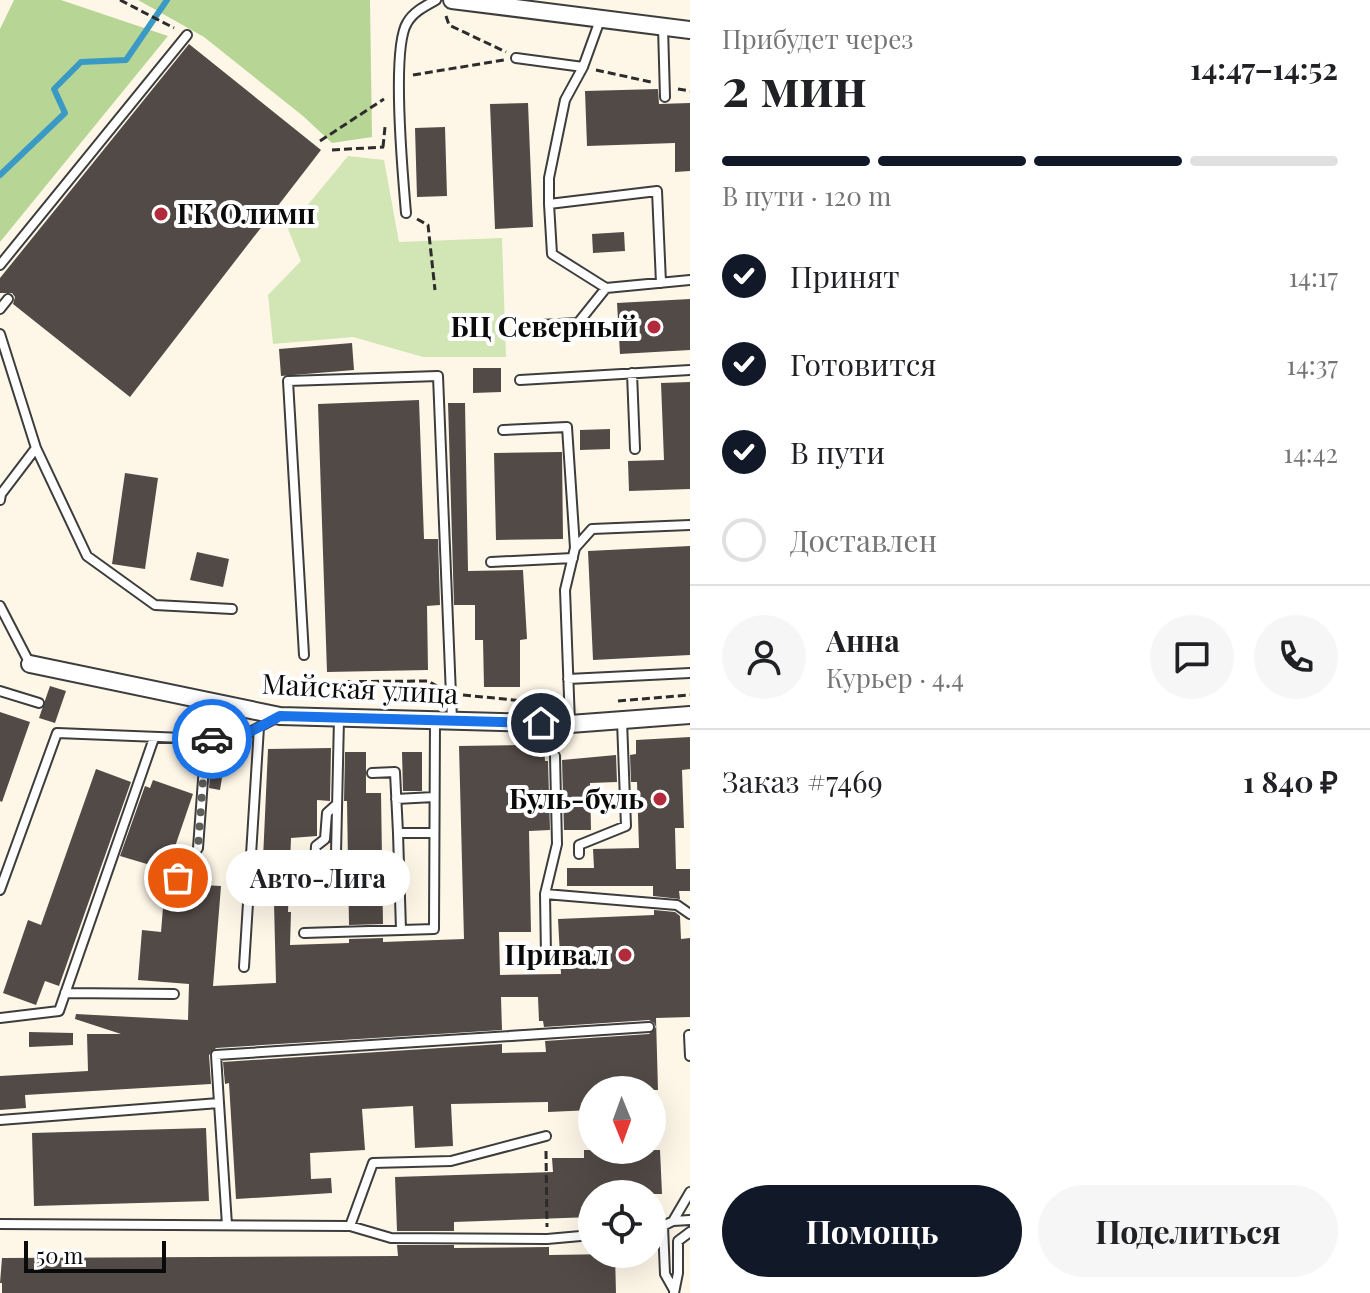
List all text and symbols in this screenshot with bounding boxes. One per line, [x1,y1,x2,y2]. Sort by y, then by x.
text: Прибудет через [722,21,914,56]
text: 14:47–14:52 [1190,48,1338,88]
text: 2 мин [722,51,867,120]
text: В пути · 120 m [722,178,891,213]
place label: ГК Олимп [177,194,315,231]
marker: ГК Олимп [152,205,170,223]
icon: check [722,254,766,298]
text: Принят [790,256,900,296]
text: 14:17 [1288,259,1338,294]
place label: БЦ Северный [450,307,638,344]
marker: БЦ Северный [645,318,663,336]
icon: check [722,342,766,386]
text: Готовится [790,344,936,384]
text: 14:37 [1286,347,1338,382]
icon: check [722,430,766,474]
text: В пути [790,432,885,472]
text: 14:42 [1283,435,1338,470]
text: Доставлен [790,520,937,560]
button: person [722,615,806,699]
button: chat [1150,615,1234,699]
button: phone [1254,615,1338,699]
text: Анна [826,620,900,660]
text: Курьер · 4.4 [826,660,964,695]
street label: Майская улица [261,664,459,711]
pin [507,689,575,757]
courier [172,699,252,779]
icon: home [519,701,563,745]
icon: car [190,717,234,761]
text: Заказ #7469 [722,761,883,801]
text: 1 840 ₽ [1243,761,1338,801]
place label: Буль-буль [509,779,644,816]
marker: Буль-буль [651,790,669,808]
pin [144,844,212,912]
callout: Авто-Лига [226,850,410,906]
icon: bag [156,856,200,900]
text: Авто-Лига [250,860,386,895]
place label: Привал [504,935,609,972]
marker: Привал [616,946,634,964]
north arrow [578,1076,666,1164]
map controls [578,1076,666,1268]
button: locate [578,1180,666,1268]
button: Помощь [722,1185,1022,1277]
button: Поделиться [1038,1185,1338,1277]
scale bar [24,1237,166,1273]
text: 50 m [36,1240,83,1270]

